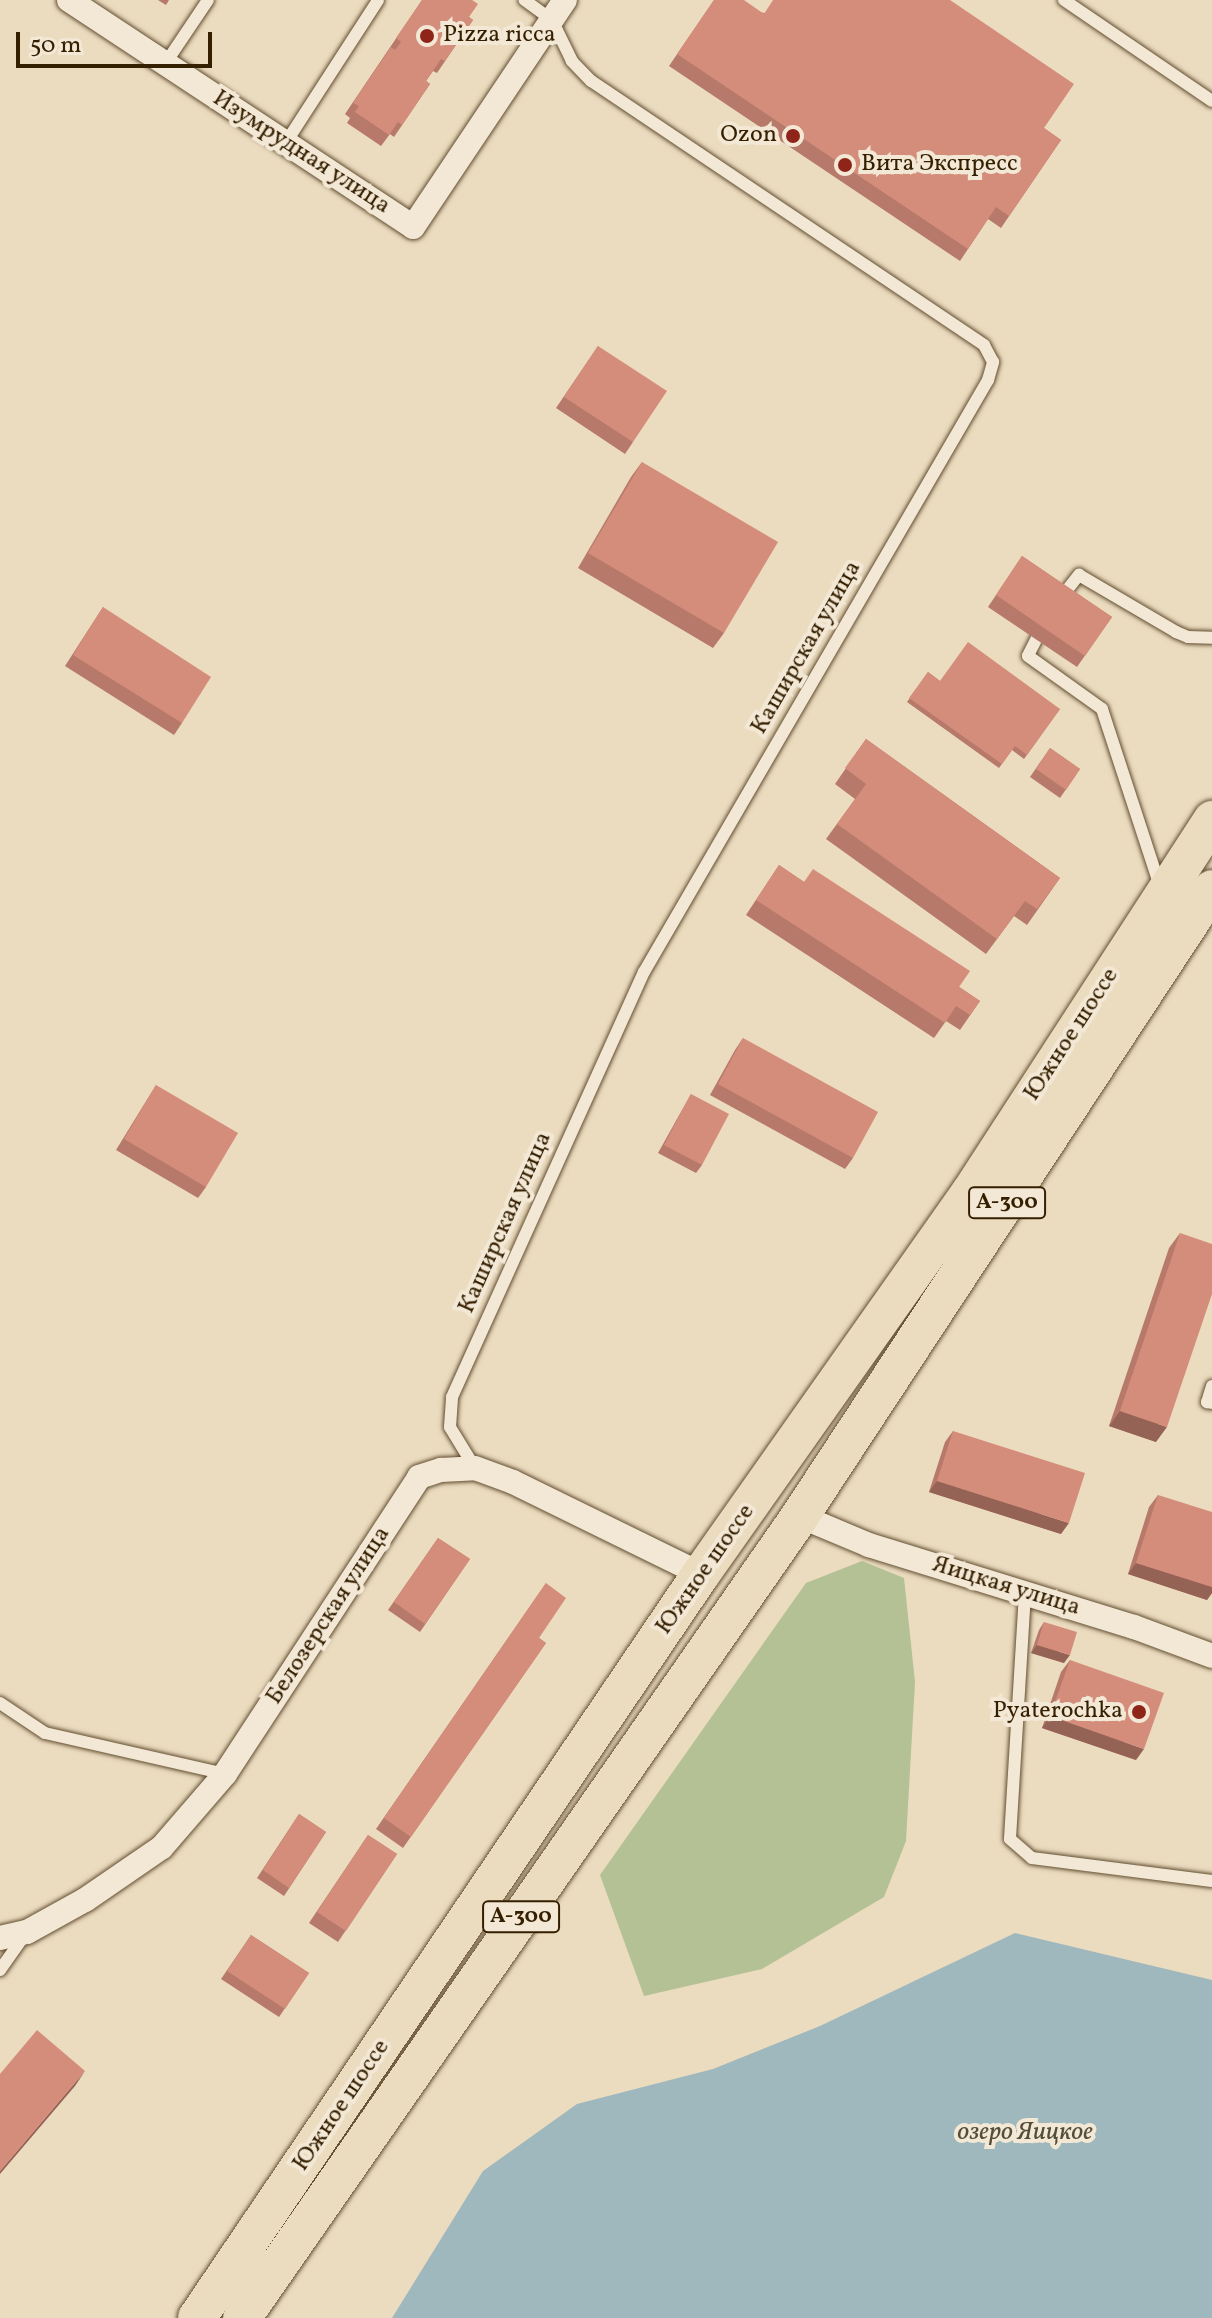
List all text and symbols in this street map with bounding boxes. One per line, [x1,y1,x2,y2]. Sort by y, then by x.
scale bar [20,16,216,66]
place label: Pizza ricca [443,22,556,50]
marker: Pizza ricca [418,27,436,45]
text: 50 m [30,29,82,63]
street label: Изумрудная улица [206,85,396,221]
place label: Ozon [720,122,777,150]
marker: Ozon [784,127,802,145]
place label: Вита Экспресс [861,151,1018,179]
marker: Вита Экспресс [836,156,854,174]
street label: Каширская улица [745,556,869,740]
street label: Южное шоссе [1018,963,1126,1107]
street label: Каширская улица [453,1128,559,1318]
road number: А-300 [967,1185,1047,1221]
street label: Южное шоссе [650,1499,762,1641]
street label: Белозерская улица [261,1521,397,1711]
street label: Яицкая улица [928,1551,1084,1623]
place label: Pyaterochka [993,1698,1123,1726]
marker: Pyaterochka [1130,1703,1148,1721]
road number: А-300 [481,1899,561,1935]
street label: Южное шоссе [287,2035,397,2177]
water label: озеро Яицкое [957,2117,1093,2149]

